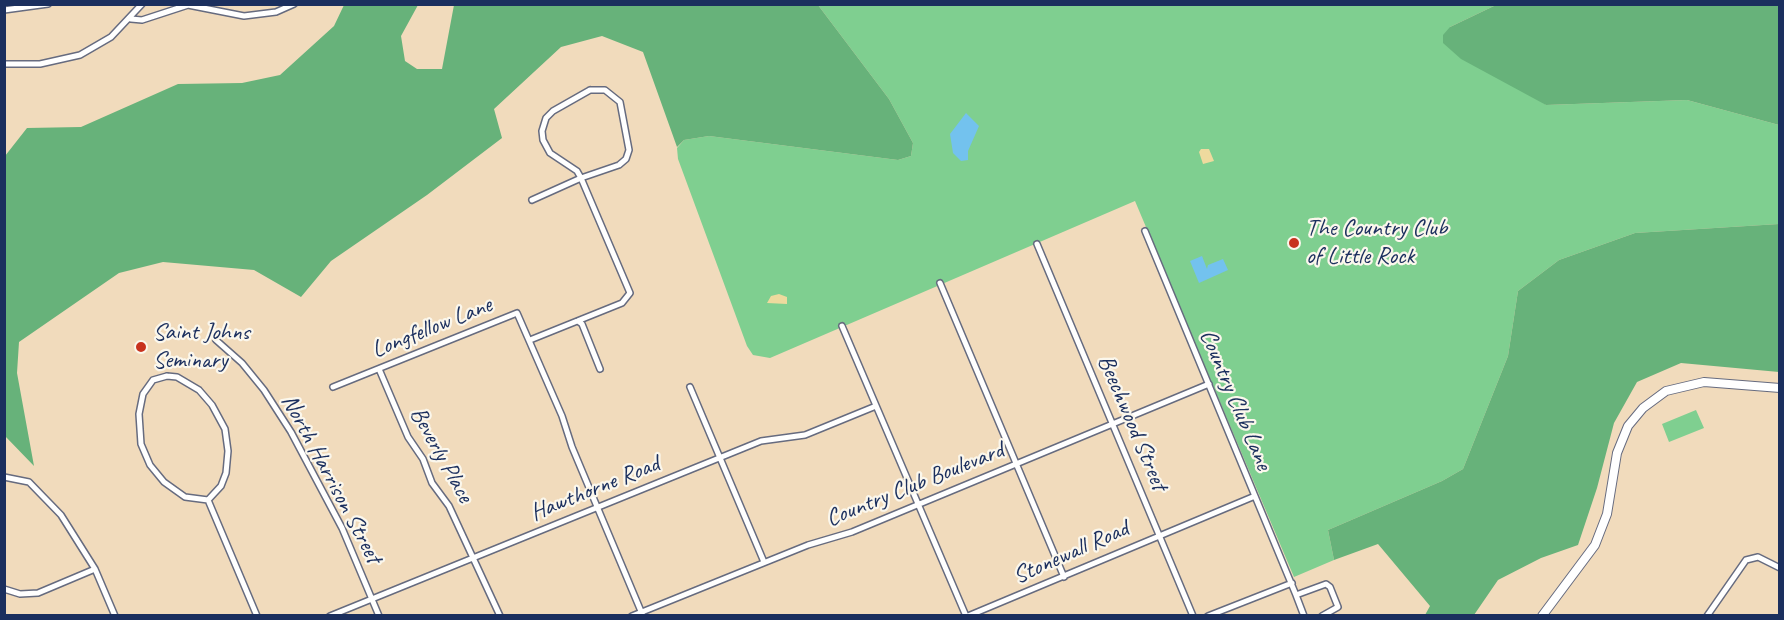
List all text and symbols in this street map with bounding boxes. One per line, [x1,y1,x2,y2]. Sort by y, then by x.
place label: The Country Club of Little Rock [1306,215,1447,271]
marker: The Country Club of Little Rock [1287,236,1301,250]
street label: Longfellow Lane [368,291,496,365]
place label: Saint Johns Seminary [153,319,250,375]
street label: Country Club Lane [1192,325,1278,475]
marker: Saint Johns Seminary [134,340,148,354]
street label: Beechwood Street [1091,351,1173,495]
street label: North Harrison Street [274,389,388,569]
street label: Beverly Place [403,402,479,508]
street label: Country Club Boulevard [822,436,1008,534]
street label: Hawthorne Road [526,450,664,528]
street label: Stonewall Road [1009,515,1133,591]

